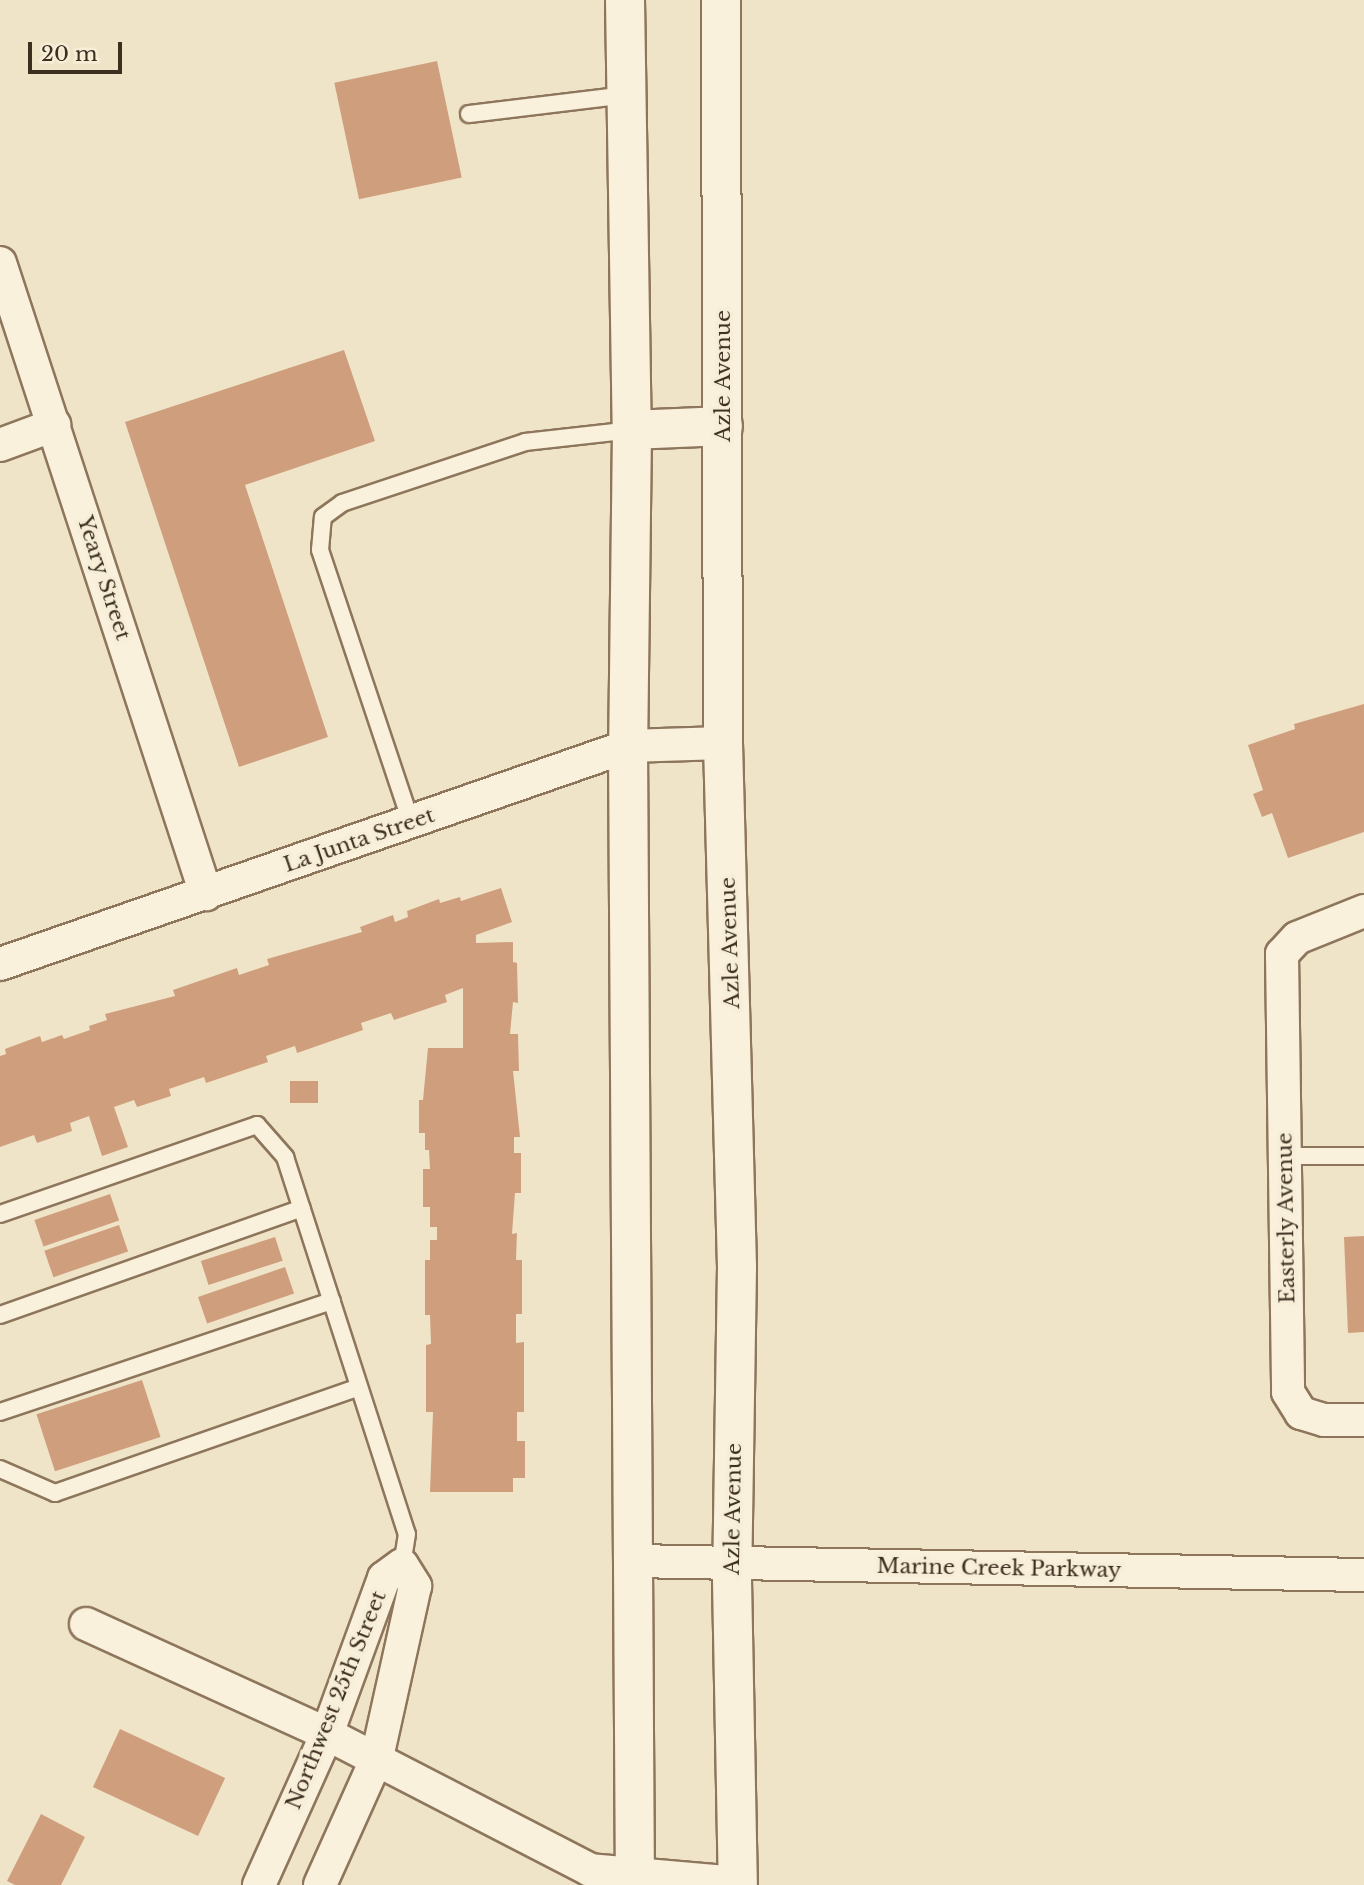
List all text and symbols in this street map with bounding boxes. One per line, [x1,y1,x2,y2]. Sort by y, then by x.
scale bar [32,28,126,72]
text: 20 m [41,41,98,67]
street label: Azle Avenue [710,310,736,442]
street label: Yeary Street [72,512,136,644]
street label: La Junta Street [280,802,438,878]
street label: Azle Avenue [715,876,745,1010]
street label: Easterly Avenue [1272,1132,1300,1304]
street label: Azle Avenue [719,1442,747,1576]
street label: Marine Creek Parkway [876,1553,1122,1583]
street label: Northwest 25th Street [281,1587,391,1813]

